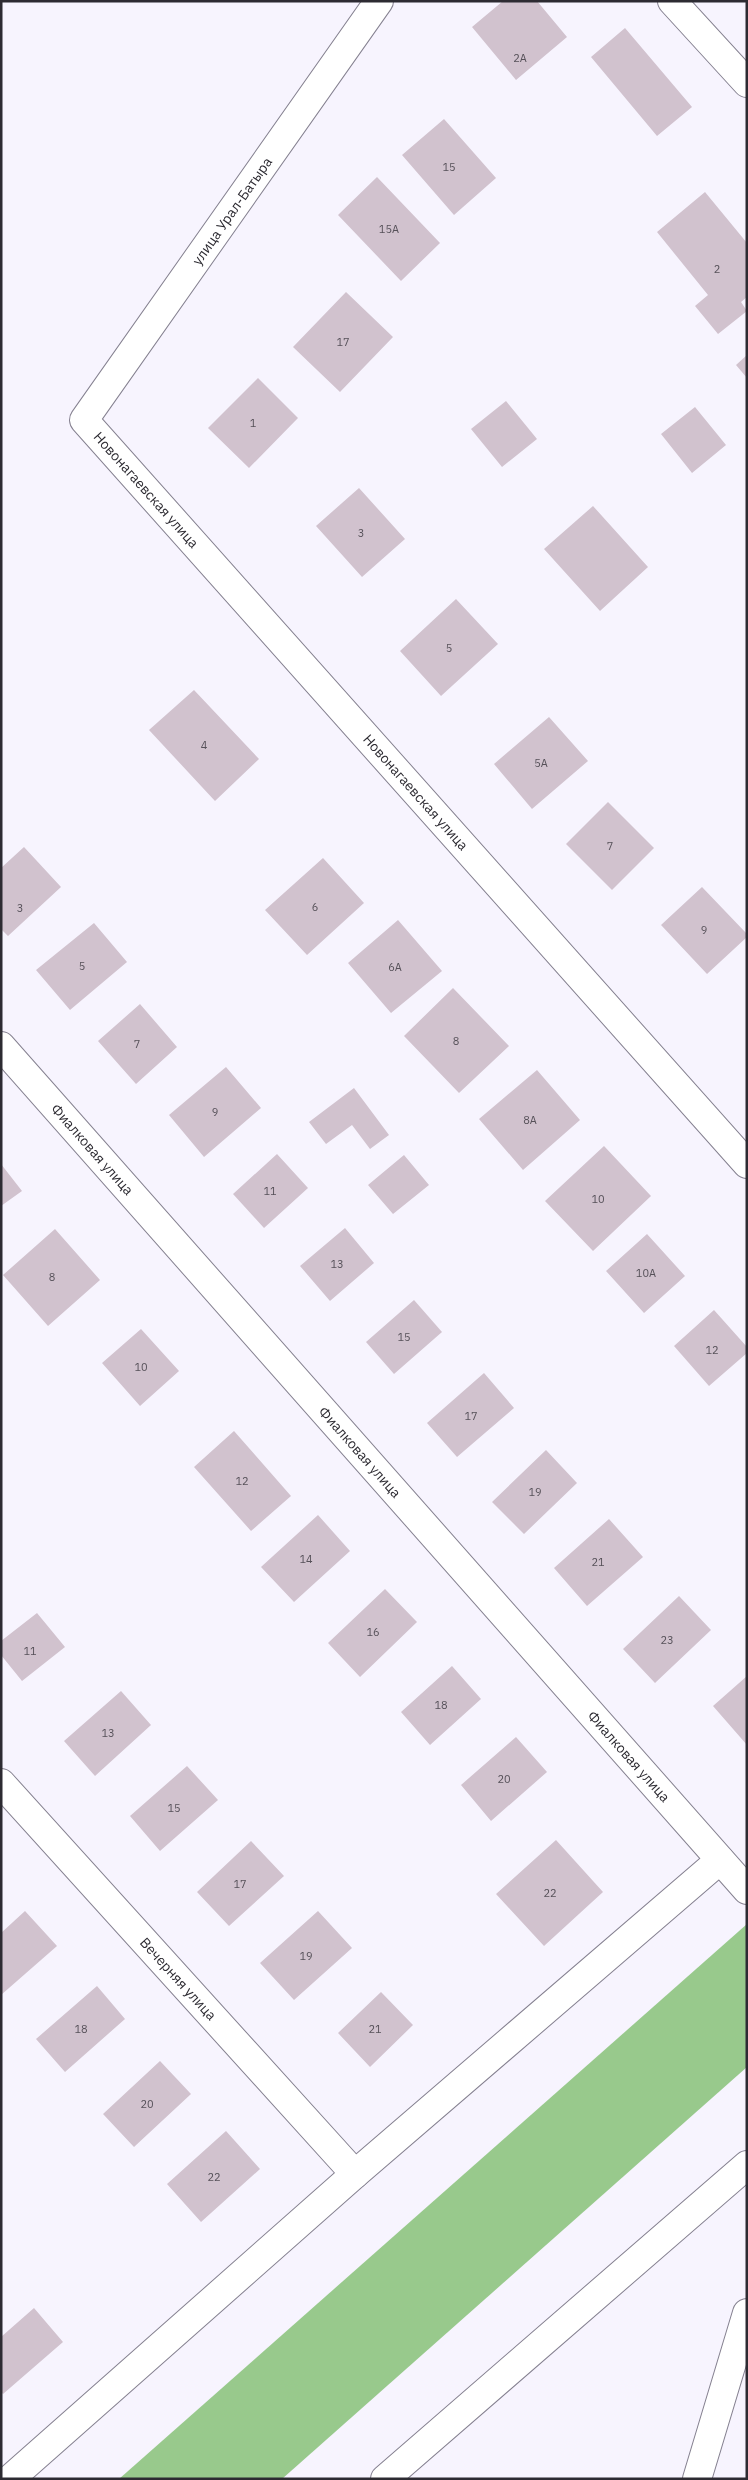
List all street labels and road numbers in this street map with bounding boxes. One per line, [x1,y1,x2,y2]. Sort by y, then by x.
street label: улица Урал-Батыра [188,153,276,268]
street label: Новонагаевская улица [90,428,203,552]
street label: Новонагаевская улица [359,730,473,854]
street label: Фиалковая улица [47,1100,138,1199]
street label: Фиалковая улица [315,1403,405,1502]
street label: Фиалковая улица [584,1707,674,1806]
street label: Вечерняя улица [136,1934,221,2024]

